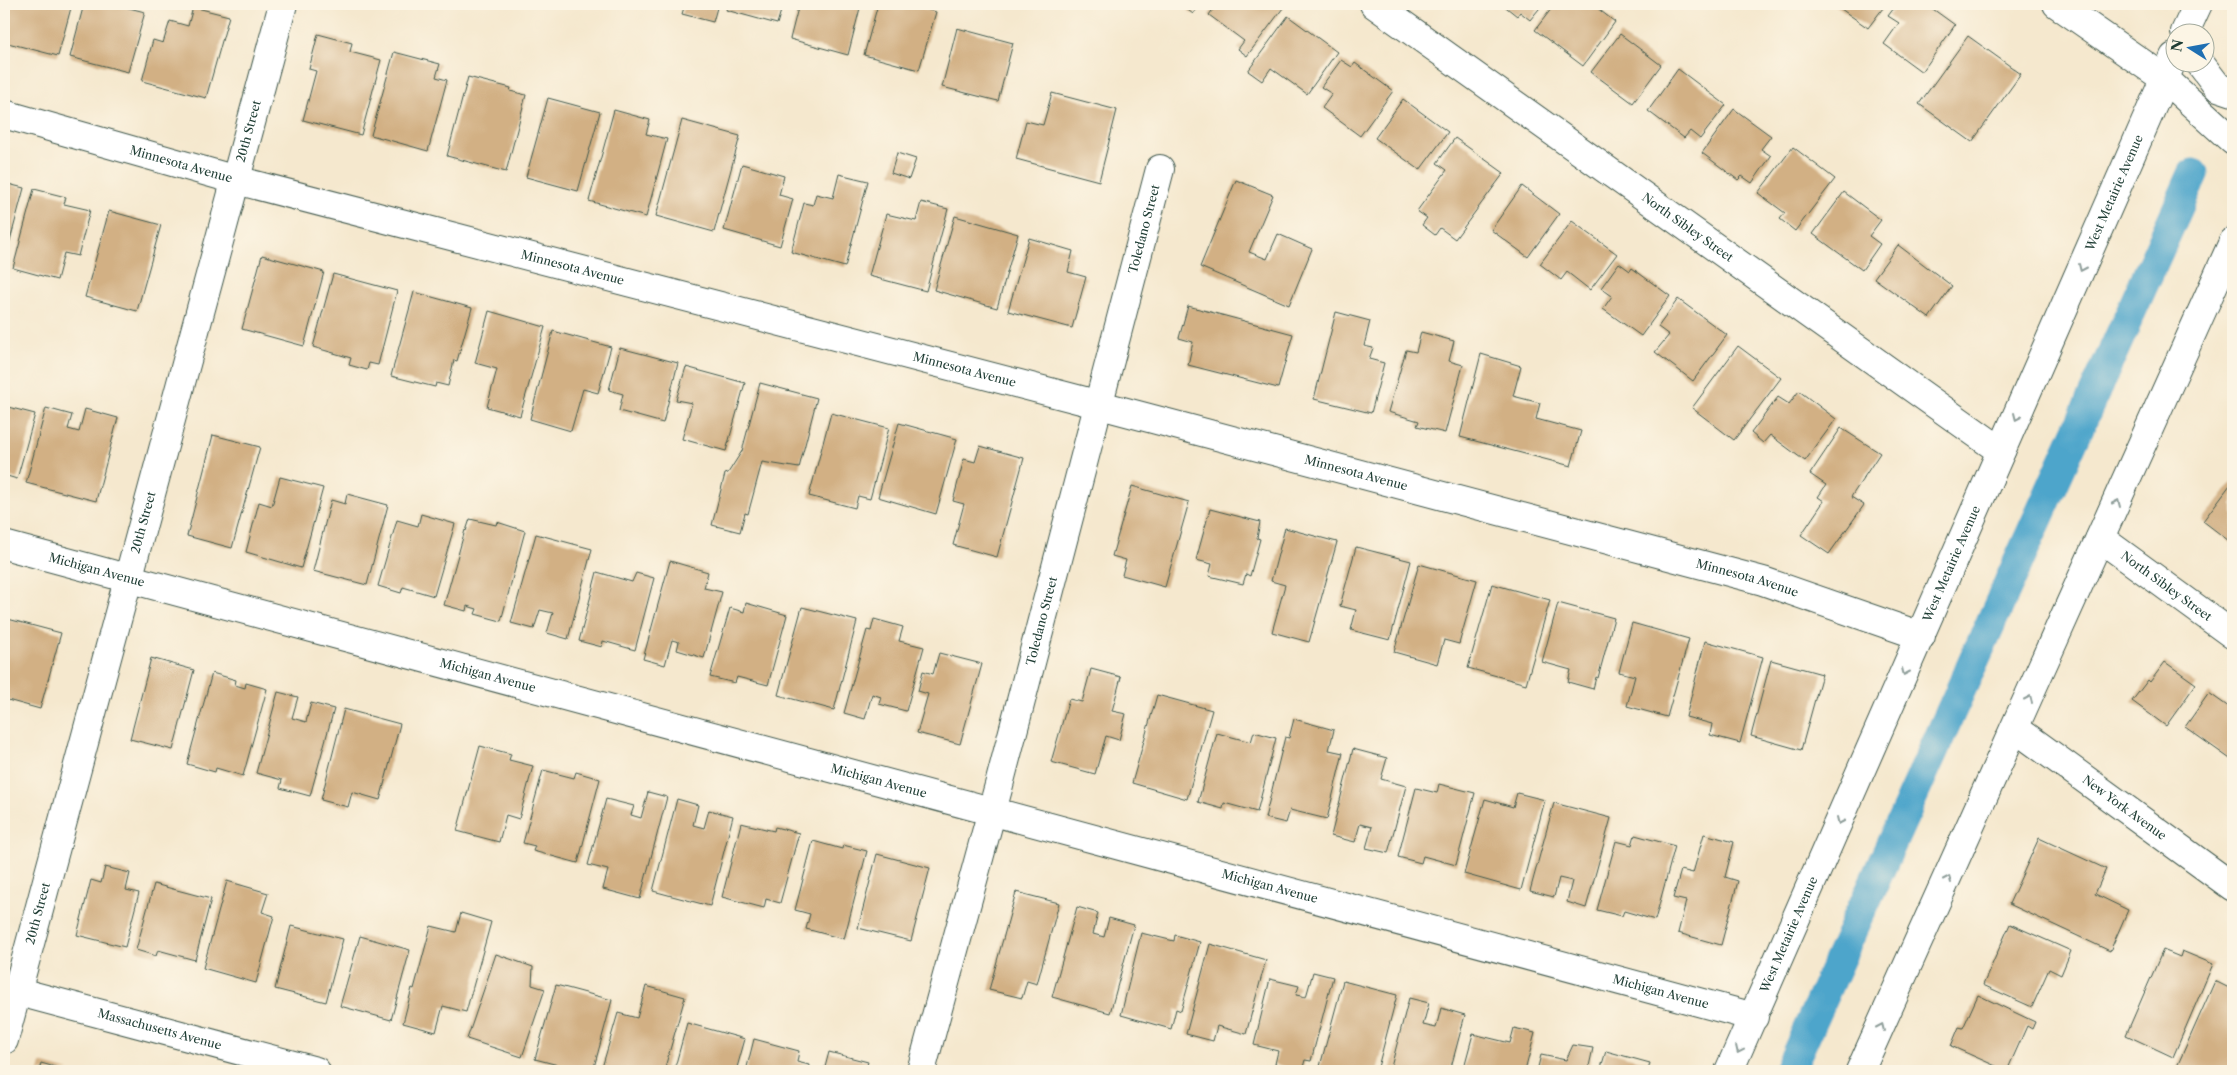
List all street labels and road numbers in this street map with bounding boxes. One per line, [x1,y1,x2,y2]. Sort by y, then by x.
street label: 20th Street [233,98,264,164]
street label: West Metairie Avenue [2081,132,2146,254]
street label: Minnesota Avenue [128,142,234,186]
street label: Toledano Street [1125,182,1163,275]
street label: North Sibley Street [1639,189,1737,265]
street label: Minnesota Avenue [520,247,626,288]
street label: Minnesota Avenue [911,349,1018,390]
street label: Minnesota Avenue [1303,452,1410,493]
street label: 20th Street [127,489,159,555]
street label: West Metairie Avenue [1919,503,1983,625]
street label: North Sibley Street [2118,548,2216,624]
street label: Michigan Avenue [47,549,147,590]
street label: Minnesota Avenue [1695,556,1801,600]
street label: Toledano Street [1023,574,1060,667]
street label: Michigan Avenue [438,655,538,695]
street label: Michigan Avenue [829,760,929,801]
street label: New York Avenue [2080,772,2170,843]
street label: Michigan Avenue [1220,866,1320,906]
street label: West Metairie Avenue [1756,874,1821,996]
street label: 20th Street [22,880,53,946]
street label: Michigan Avenue [1611,971,1711,1012]
street label: Massachusetts Avenue [96,1005,224,1053]

